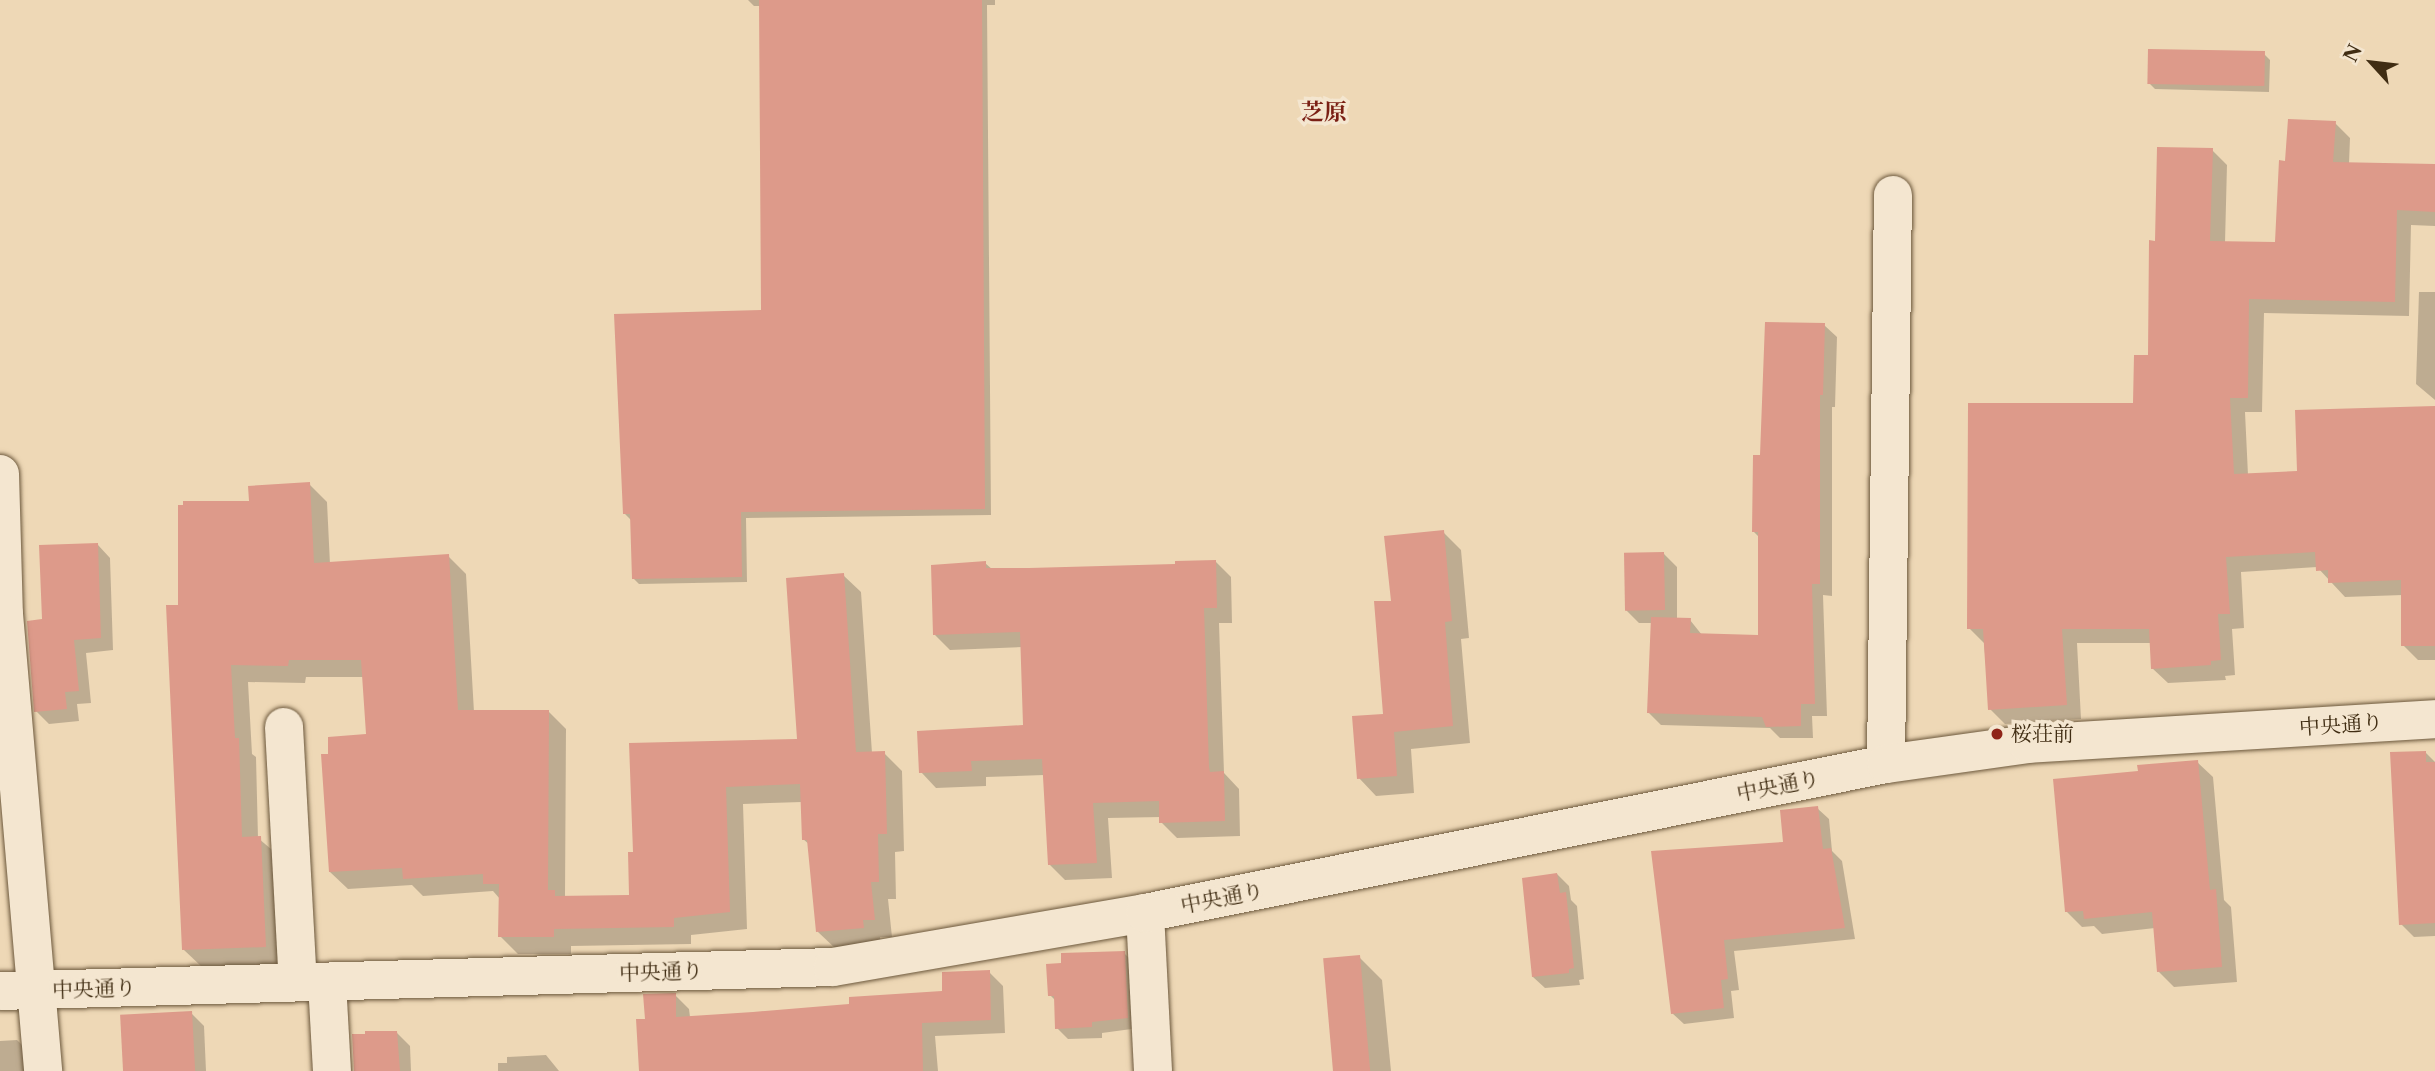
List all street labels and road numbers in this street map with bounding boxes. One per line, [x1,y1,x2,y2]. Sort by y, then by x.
street label: 中央通り [2298,710,2384,740]
street label: 中央通り [1734,766,1822,806]
street label: 中央通り [1178,878,1266,918]
street label: 中央通り [619,958,703,986]
street label: 中央通り [52,975,136,1003]

